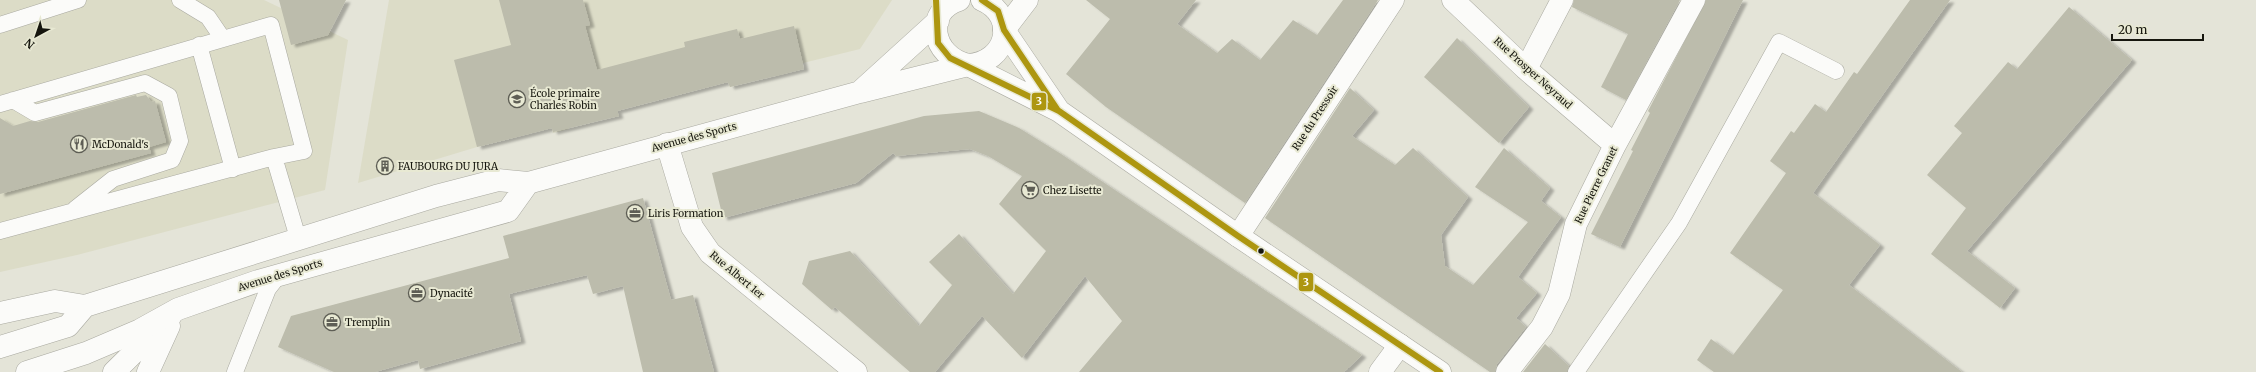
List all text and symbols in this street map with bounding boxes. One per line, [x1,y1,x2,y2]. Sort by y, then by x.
north arrow [16,16,56,56]
scale bar [2112,16,2203,42]
text: 20 m [2118,22,2147,37]
street label: Rue Prosper Neyraud [1491,34,1575,112]
text: N [22,35,37,52]
street label: Rue du Pressoir [1289,83,1341,153]
place label: École primaire Charles Robin [530,86,600,112]
school or university icon: École primaire Charles Robin [507,89,527,109]
line badge: 3 [1031,92,1047,111]
text: 3 [1036,94,1042,108]
street label: Avenue des Sports [649,119,738,155]
restaurant icon: McDonald's [69,134,89,154]
place label: McDonald's [92,138,149,151]
street label: Rue Pierre Granet [1572,144,1620,226]
building icon: FAUBOURG DU JURA [375,156,395,176]
place label: FAUBOURG DU JURA [398,160,499,173]
supermarket icon: Chez Lisette [1020,180,1040,200]
place label: Chez Lisette [1043,184,1102,197]
office icon: Liris Formation [625,203,645,223]
place label: Liris Formation [648,207,724,220]
unlabelled marker [1256,246,1266,256]
street label: Rue Albert 1er [707,248,767,302]
street label: Avenue des Sports [235,256,324,294]
line badge: 3 [1298,272,1314,292]
text: 3 [1303,275,1309,289]
office icon: Dynacité [407,283,427,303]
place label: Dynacité [430,287,473,300]
office icon: Tremplin [322,312,342,332]
place label: Tremplin [345,316,391,329]

